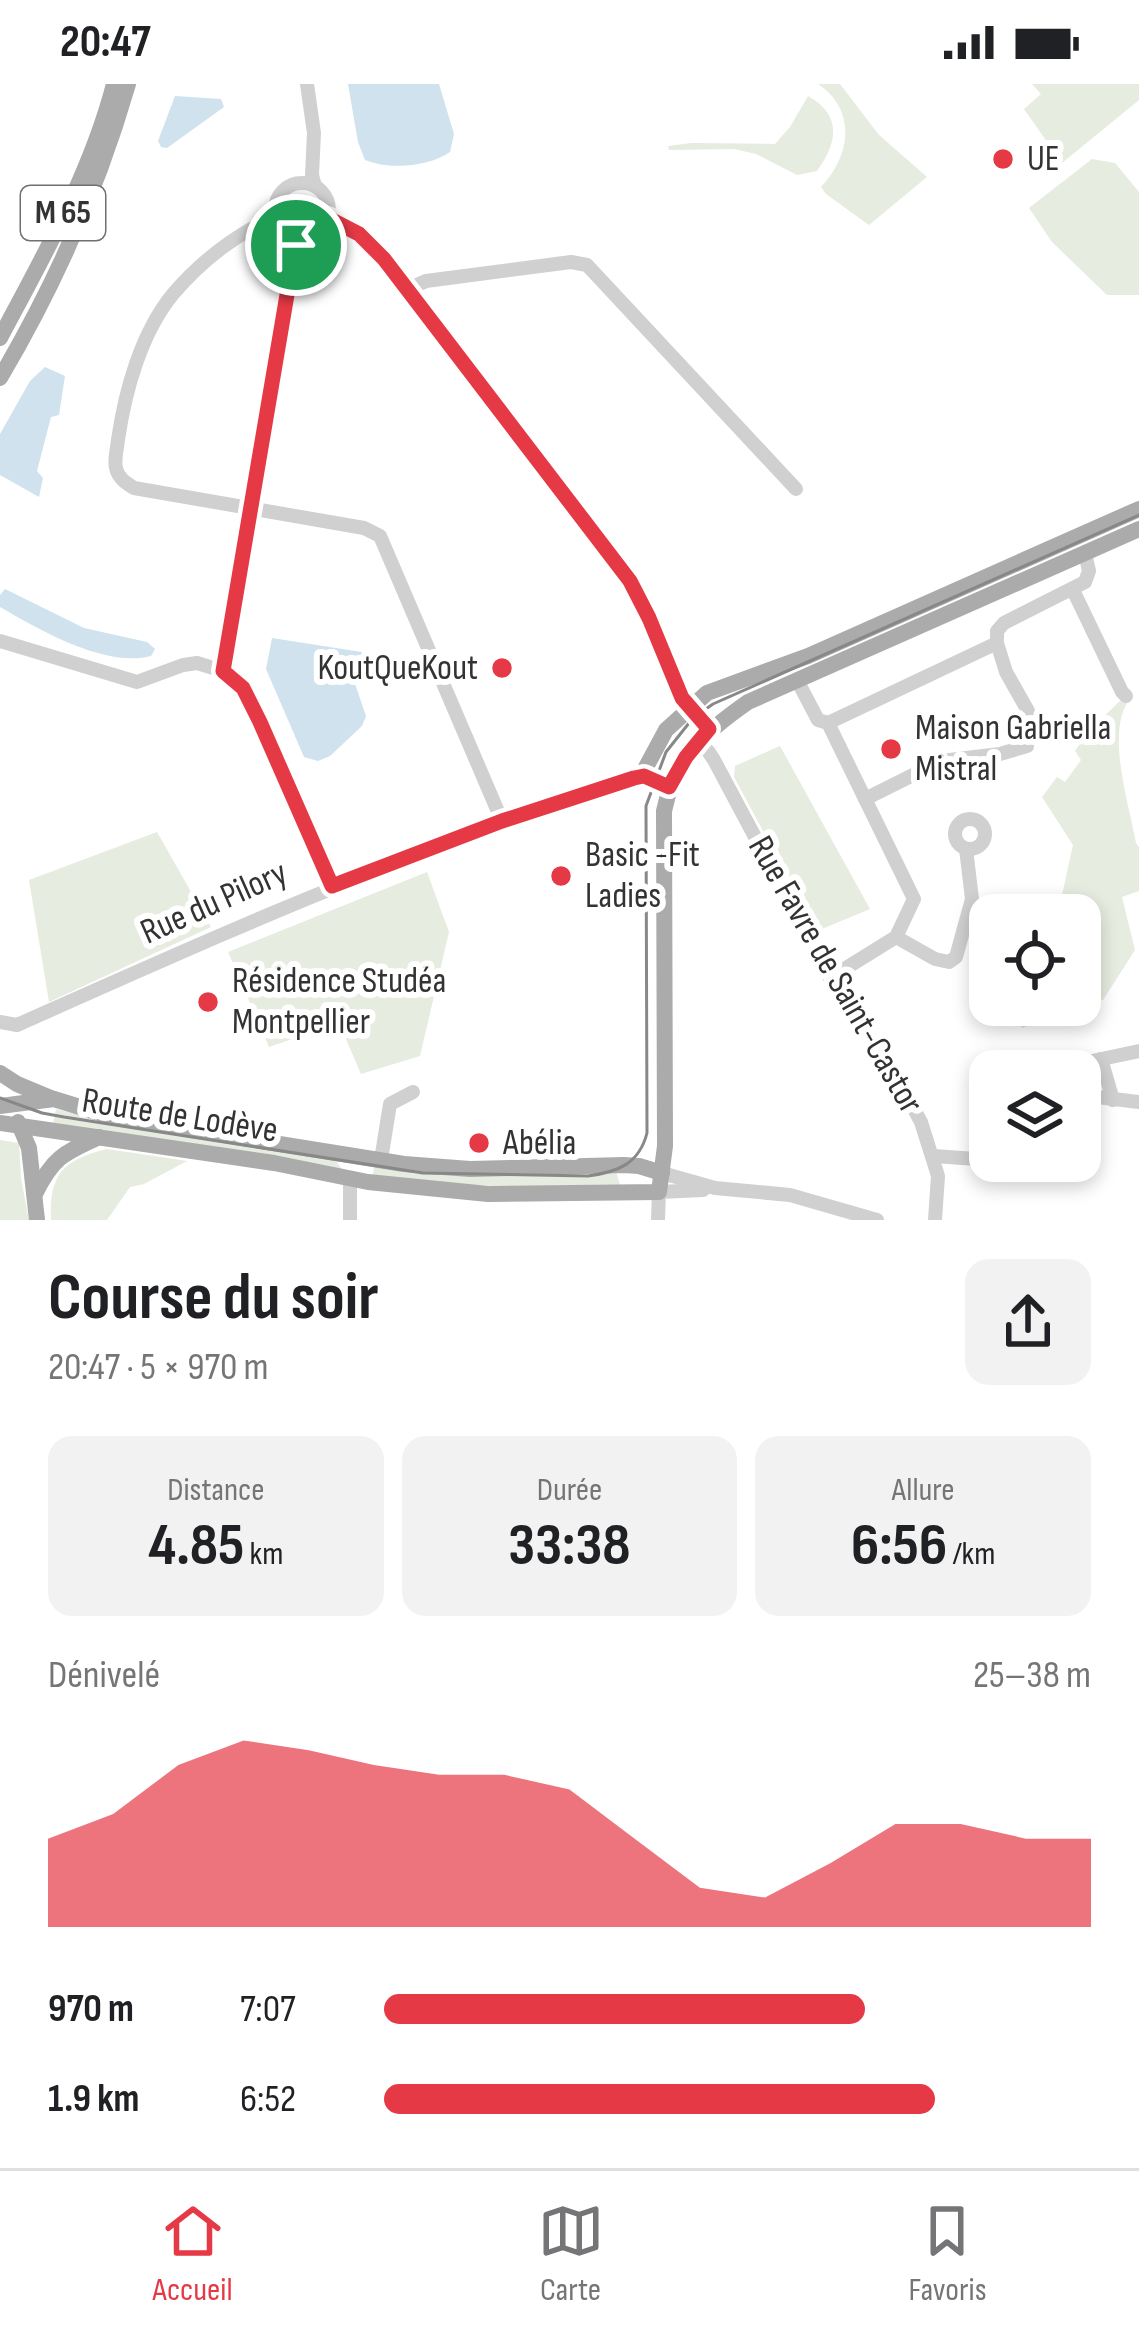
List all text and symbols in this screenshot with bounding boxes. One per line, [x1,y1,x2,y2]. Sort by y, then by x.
text: 20:47 [60,15,151,70]
place label: UE [1027,138,1060,181]
marker: UE [990,146,1016,172]
road number: M 65 [21,186,105,240]
pin [245,194,347,296]
icon: arrive [263,212,329,278]
place label: KoutQueKout [317,647,478,690]
marker: KoutQueKout [489,655,515,681]
place label: Maison Gabriella Mistral [915,707,1111,791]
marker: Maison Gabriella Mistral [878,736,904,762]
street label: Rue Favre de Saint-Castor [738,829,932,1121]
place label: Basic -Fit Ladies [585,834,700,918]
street label: Rue du Pilory [134,852,294,954]
marker: Basic -Fit Ladies [548,863,574,889]
map controls [969,894,1101,1182]
button: locate [969,894,1101,1026]
place label: Résidence Studéa Montpellier [232,960,446,1044]
marker: Résidence Studéa Montpellier [195,989,221,1015]
button: layers [969,1050,1101,1182]
street label: Route de Lodève [79,1079,281,1153]
place label: Abélia [502,1122,576,1165]
marker: Abélia [466,1130,492,1156]
text: Course du soir [48,1259,379,1338]
button: share [965,1259,1091,1385]
text: 20:47 · 5 × 970 m [48,1344,269,1391]
text: Distance [167,1470,264,1510]
text: Durée [537,1470,602,1510]
text: Allure [892,1470,955,1510]
text: 4.85 [148,1510,244,1582]
text: 33:38 [508,1510,631,1582]
text: 6:56 [851,1510,947,1582]
text: km [244,1534,283,1574]
text: /km [947,1534,995,1574]
text: Dénivelé [48,1652,160,1699]
text: 25–38 m [973,1652,1091,1699]
text: 970 m [48,1986,134,2033]
text: 7:07 [240,1986,296,2033]
text: 1.9 km [48,2076,139,2123]
text: 6:52 [240,2076,296,2123]
tab: Accueil [152,2198,233,2310]
tab: Carte [538,2198,604,2310]
tab: Favoris [908,2198,987,2310]

